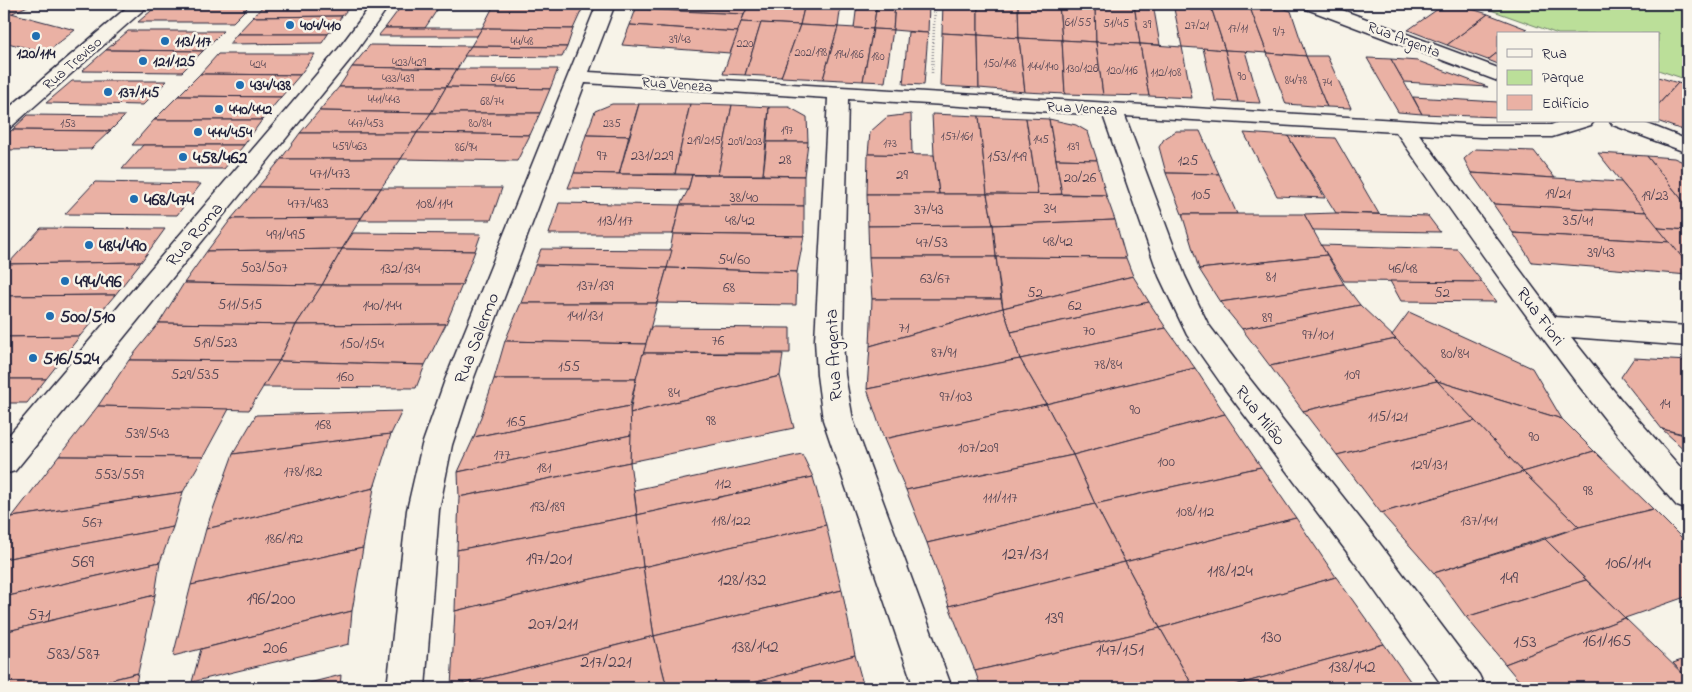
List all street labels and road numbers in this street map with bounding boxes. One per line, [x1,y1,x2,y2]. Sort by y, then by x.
street label: Rua Argenta [1364,16,1443,65]
street label: Rua Treviso [38,32,107,96]
street label: Rua Veneza [641,72,713,98]
street label: Rua Veneza [1046,96,1118,122]
street label: Rua Roma [161,197,230,273]
street label: Rua Fiori [1509,282,1570,352]
street label: Rua Salermo [449,289,507,388]
street label: Rua Argenta [820,308,851,401]
street label: Rua Milão [1228,381,1291,452]

